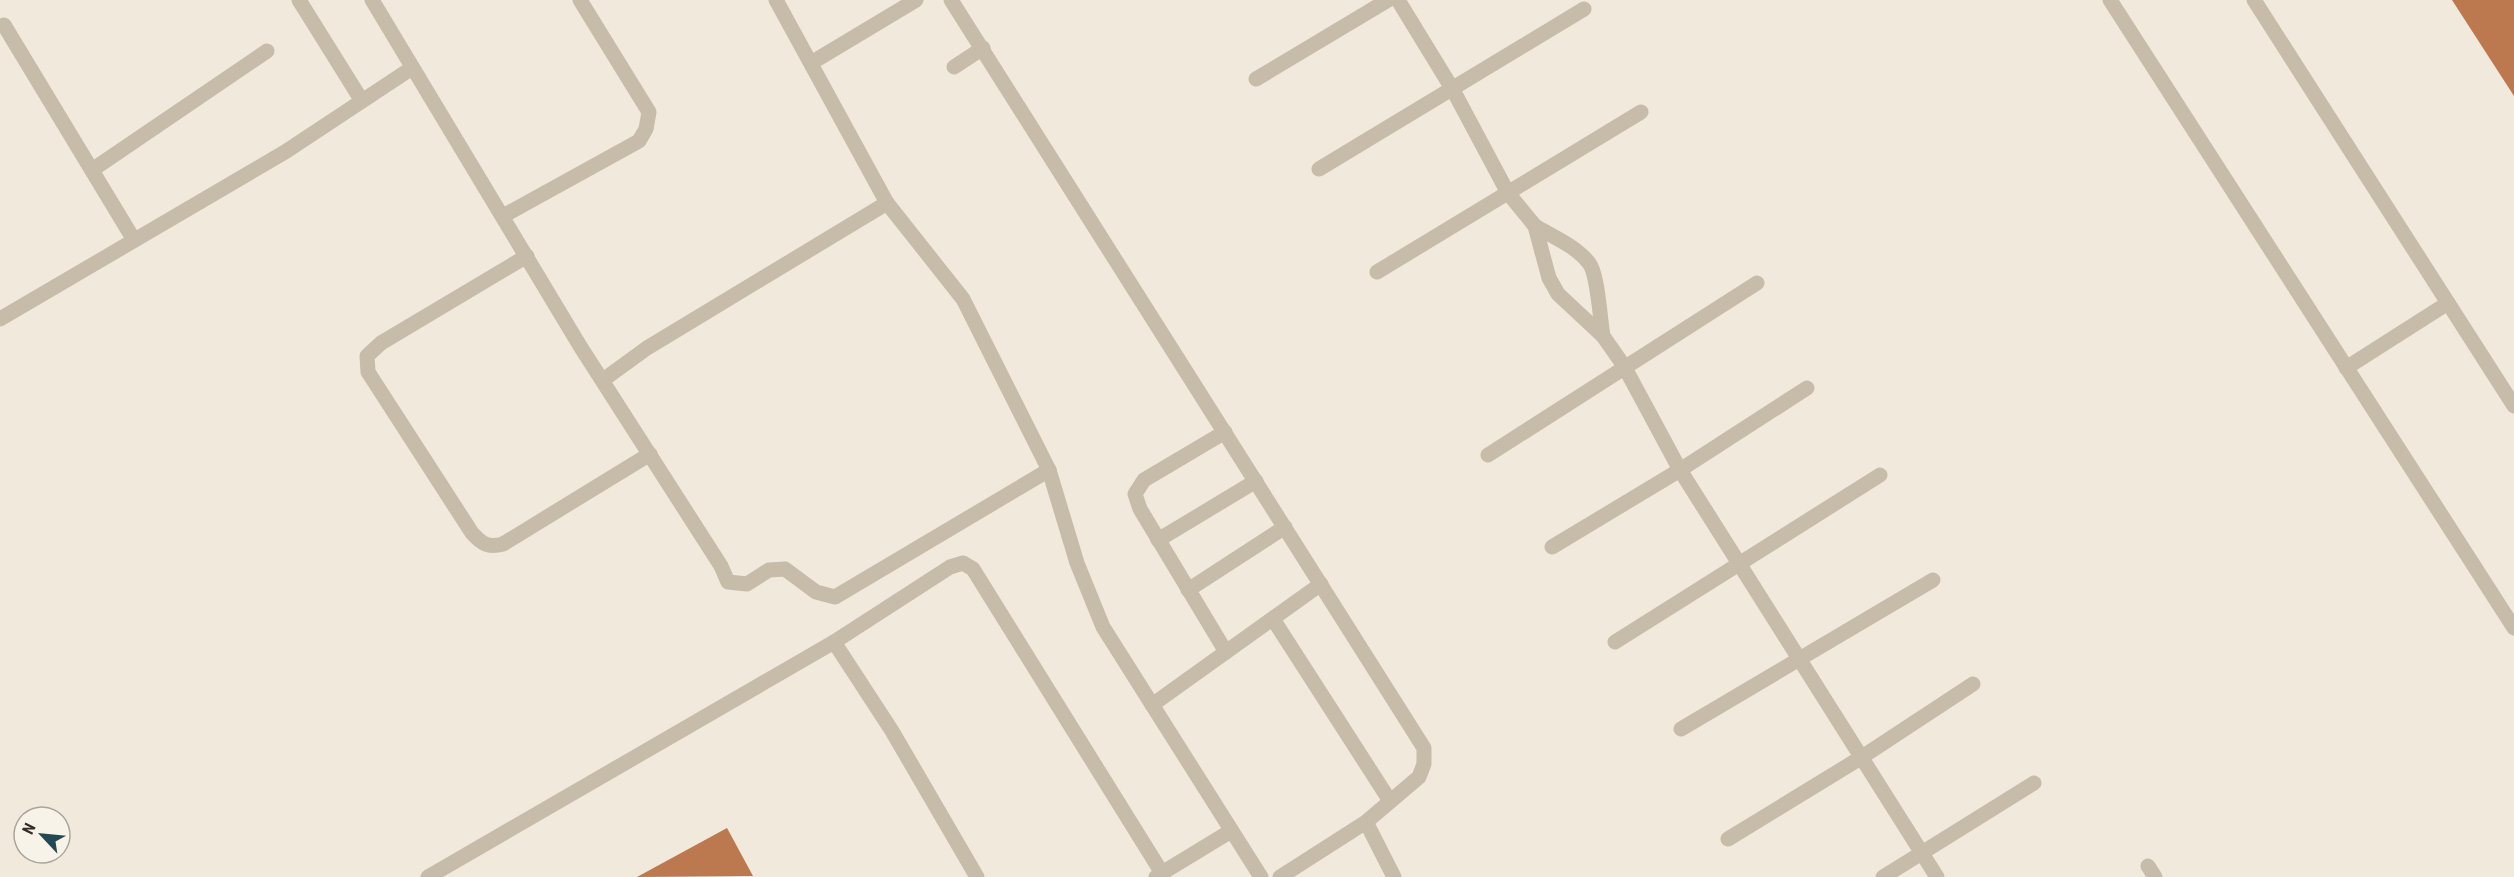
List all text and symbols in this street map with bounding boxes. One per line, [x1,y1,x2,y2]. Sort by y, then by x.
north arrow [12,805,72,865]
text: N [18,820,40,837]

